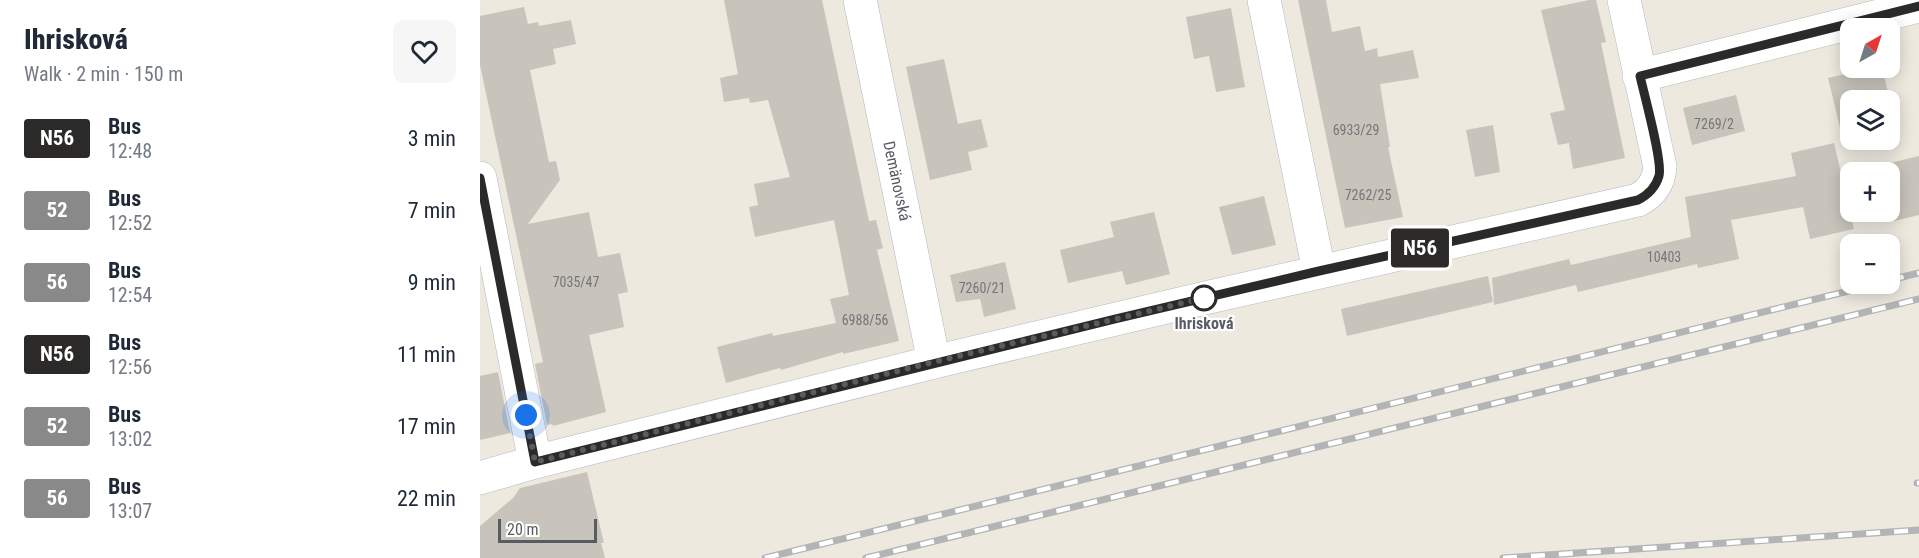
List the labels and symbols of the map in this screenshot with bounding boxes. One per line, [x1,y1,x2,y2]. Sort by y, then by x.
north arrow [1840,18,1900,78]
house number: 7269/2 [1694,116,1734,132]
house number: 6933/29 [1333,122,1379,138]
street label: Demänovská [879,139,915,223]
house number: 7262/25 [1345,187,1391,203]
line badge: N56 [1386,228,1454,268]
house number: 10403 [1647,249,1681,265]
house number: 7035/47 [553,274,599,290]
house number: 7260/21 [959,280,1005,296]
marker: Ihrisková [1191,285,1217,311]
house number: 6988/56 [842,312,888,328]
place label: Ihrisková [1175,314,1234,333]
your location [511,400,541,430]
scale bar [498,516,597,544]

